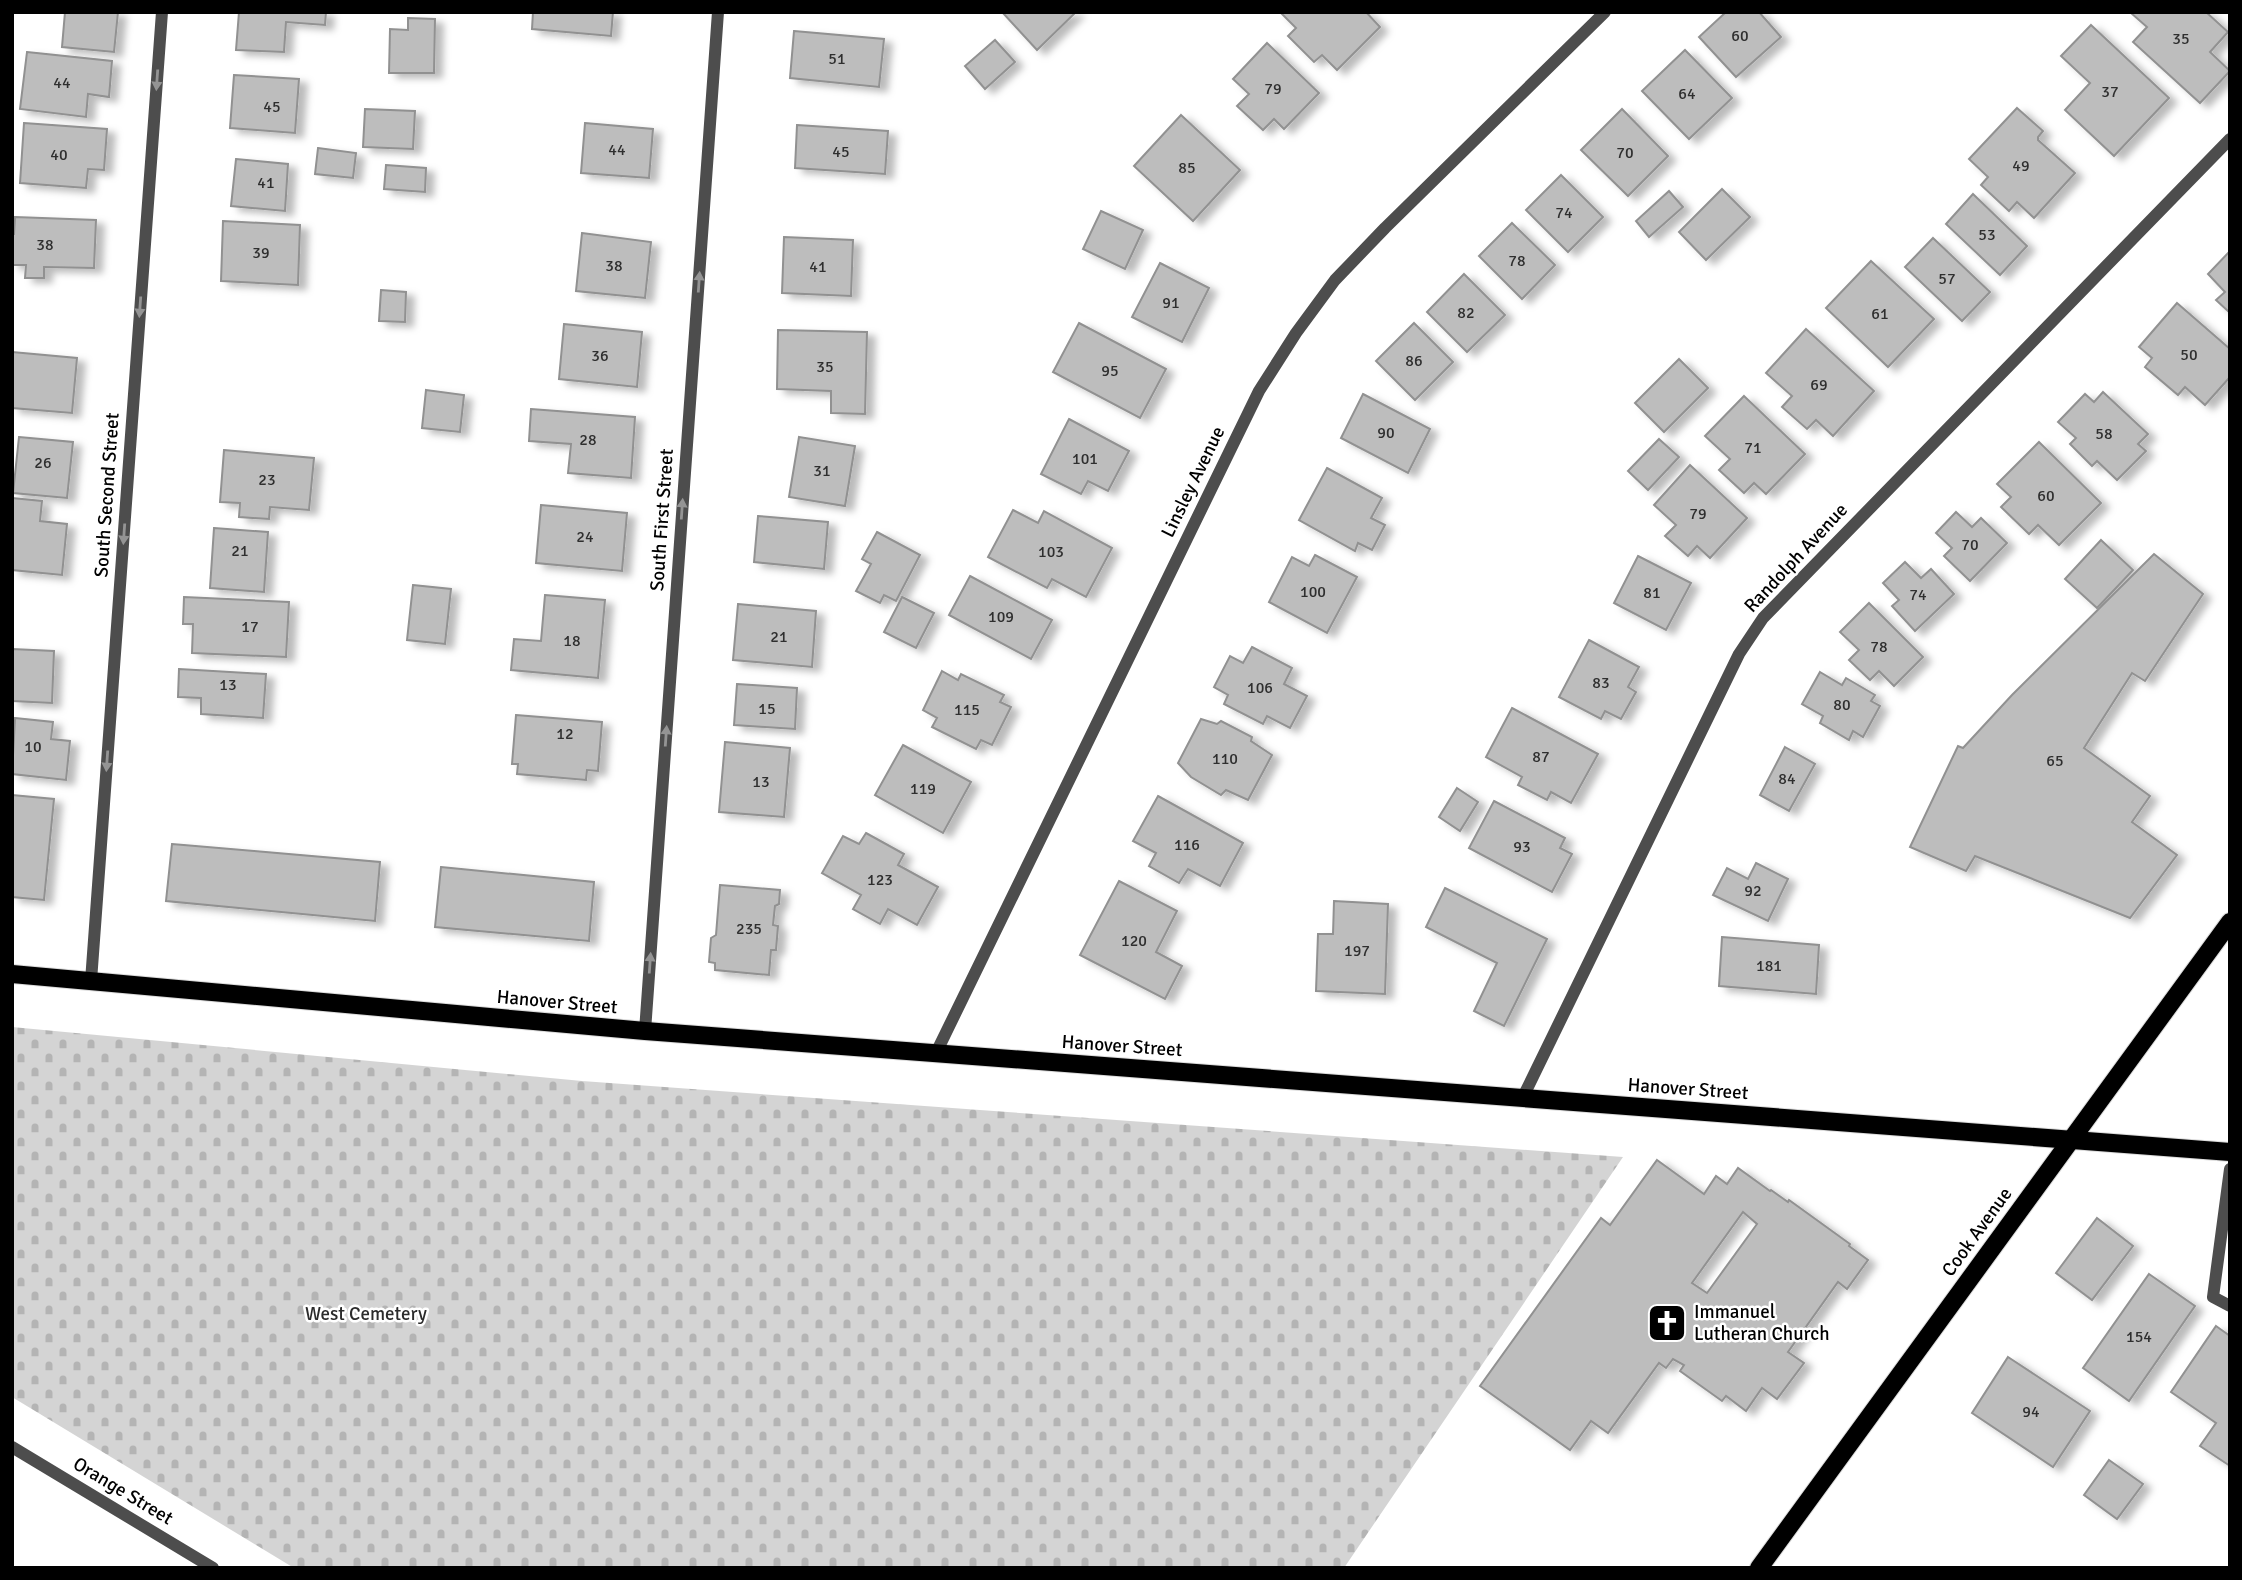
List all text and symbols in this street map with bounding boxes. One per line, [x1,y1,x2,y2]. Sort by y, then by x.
house number: 60 [1731,26,1749,46]
house number: 35 [2172,29,2190,49]
house number: 51 [828,49,846,69]
one-way arrow [151,70,162,92]
house number: 44 [53,73,71,93]
house number: 79 [1264,79,1282,99]
house number: 37 [2101,82,2119,102]
house number: 64 [1678,84,1696,104]
house number: 45 [263,97,281,117]
house number: 44 [608,140,626,160]
house number: 45 [832,142,850,162]
house number: 70 [1616,143,1634,163]
house number: 40 [50,145,68,165]
house number: 49 [2012,156,2030,176]
house number: 85 [1178,158,1196,178]
house number: 41 [257,173,275,193]
house number: 74 [1555,203,1573,223]
house number: 53 [1978,225,1996,245]
house number: 38 [36,235,54,255]
house number: 39 [252,243,270,263]
house number: 78 [1508,251,1526,271]
house number: 38 [605,256,623,276]
house number: 41 [809,257,827,277]
house number: 57 [1938,269,1956,289]
one-way arrow [693,271,704,293]
house number: 91 [1162,293,1180,313]
one-way arrow [135,296,146,318]
house number: 82 [1457,303,1475,323]
house number: 61 [1871,304,1889,324]
house number: 50 [2180,345,2198,365]
house number: 36 [591,346,609,366]
house number: 86 [1405,351,1423,371]
house number: 35 [816,357,834,377]
house number: 95 [1101,361,1119,381]
house number: 69 [1810,375,1828,395]
street label: South Second Street [89,412,125,578]
street label: Linsley Avenue [1156,423,1230,541]
house number: 90 [1377,423,1395,443]
house number: 58 [2095,424,2113,444]
house number: 28 [579,430,597,450]
house number: 71 [1744,438,1762,458]
street label: South First Street [645,448,679,592]
house number: 101 [1072,449,1098,469]
house number: 26 [34,453,52,473]
house number: 31 [813,461,831,481]
house number: 23 [258,470,276,490]
house number: 60 [2037,486,2055,506]
one-way arrow [677,498,688,520]
street label: Randolph Avenue [1739,498,1853,618]
house number: 79 [1689,504,1707,524]
one-way arrow [118,523,129,545]
house number: 24 [576,527,594,547]
house number: 70 [1961,535,1979,555]
house number: 21 [231,541,249,561]
house number: 103 [1038,542,1064,562]
house number: 100 [1300,582,1326,602]
house number: 81 [1643,583,1661,603]
house number: 74 [1909,585,1927,605]
house number: 109 [988,607,1014,627]
house number: 17 [241,617,259,637]
house number: 21 [770,627,788,647]
house number: 18 [563,631,581,651]
house number: 78 [1870,637,1888,657]
house number: 83 [1592,673,1610,693]
house number: 13 [219,675,237,695]
house number: 106 [1247,678,1273,698]
house number: 80 [1833,695,1851,715]
house number: 15 [758,699,776,719]
house number: 115 [954,700,980,720]
house number: 12 [556,724,574,744]
one-way arrow [661,725,672,747]
house number: 10 [24,737,42,757]
house number: 87 [1532,747,1550,767]
house number: 110 [1212,749,1238,769]
one-way arrow [101,750,112,772]
house number: 65 [2046,751,2064,771]
house number: 84 [1778,769,1796,789]
house number: 13 [752,772,770,792]
house number: 119 [910,779,936,799]
house number: 116 [1174,835,1200,855]
house number: 93 [1513,837,1531,857]
house number: 123 [867,870,893,890]
house number: 92 [1744,881,1762,901]
house number: 235 [736,919,762,939]
house number: 120 [1121,931,1147,951]
house number: 197 [1344,941,1370,961]
one-way arrow [645,952,656,974]
house number: 181 [1756,956,1782,976]
street label: Hanover Street [496,985,619,1019]
street label: Hanover Street [1061,1030,1184,1062]
street label: Hanover Street [1627,1073,1750,1105]
street label: Cook Avenue [1937,1183,2017,1281]
place label: Immanuel Lutheran Church [1694,1300,1830,1346]
park label: West Cemetery [305,1302,427,1326]
church icon: Immanuel Lutheran Church [1646,1302,1688,1344]
house number: 154 [2126,1327,2152,1347]
house number: 94 [2022,1402,2040,1422]
street label: Orange Street [69,1452,178,1530]

